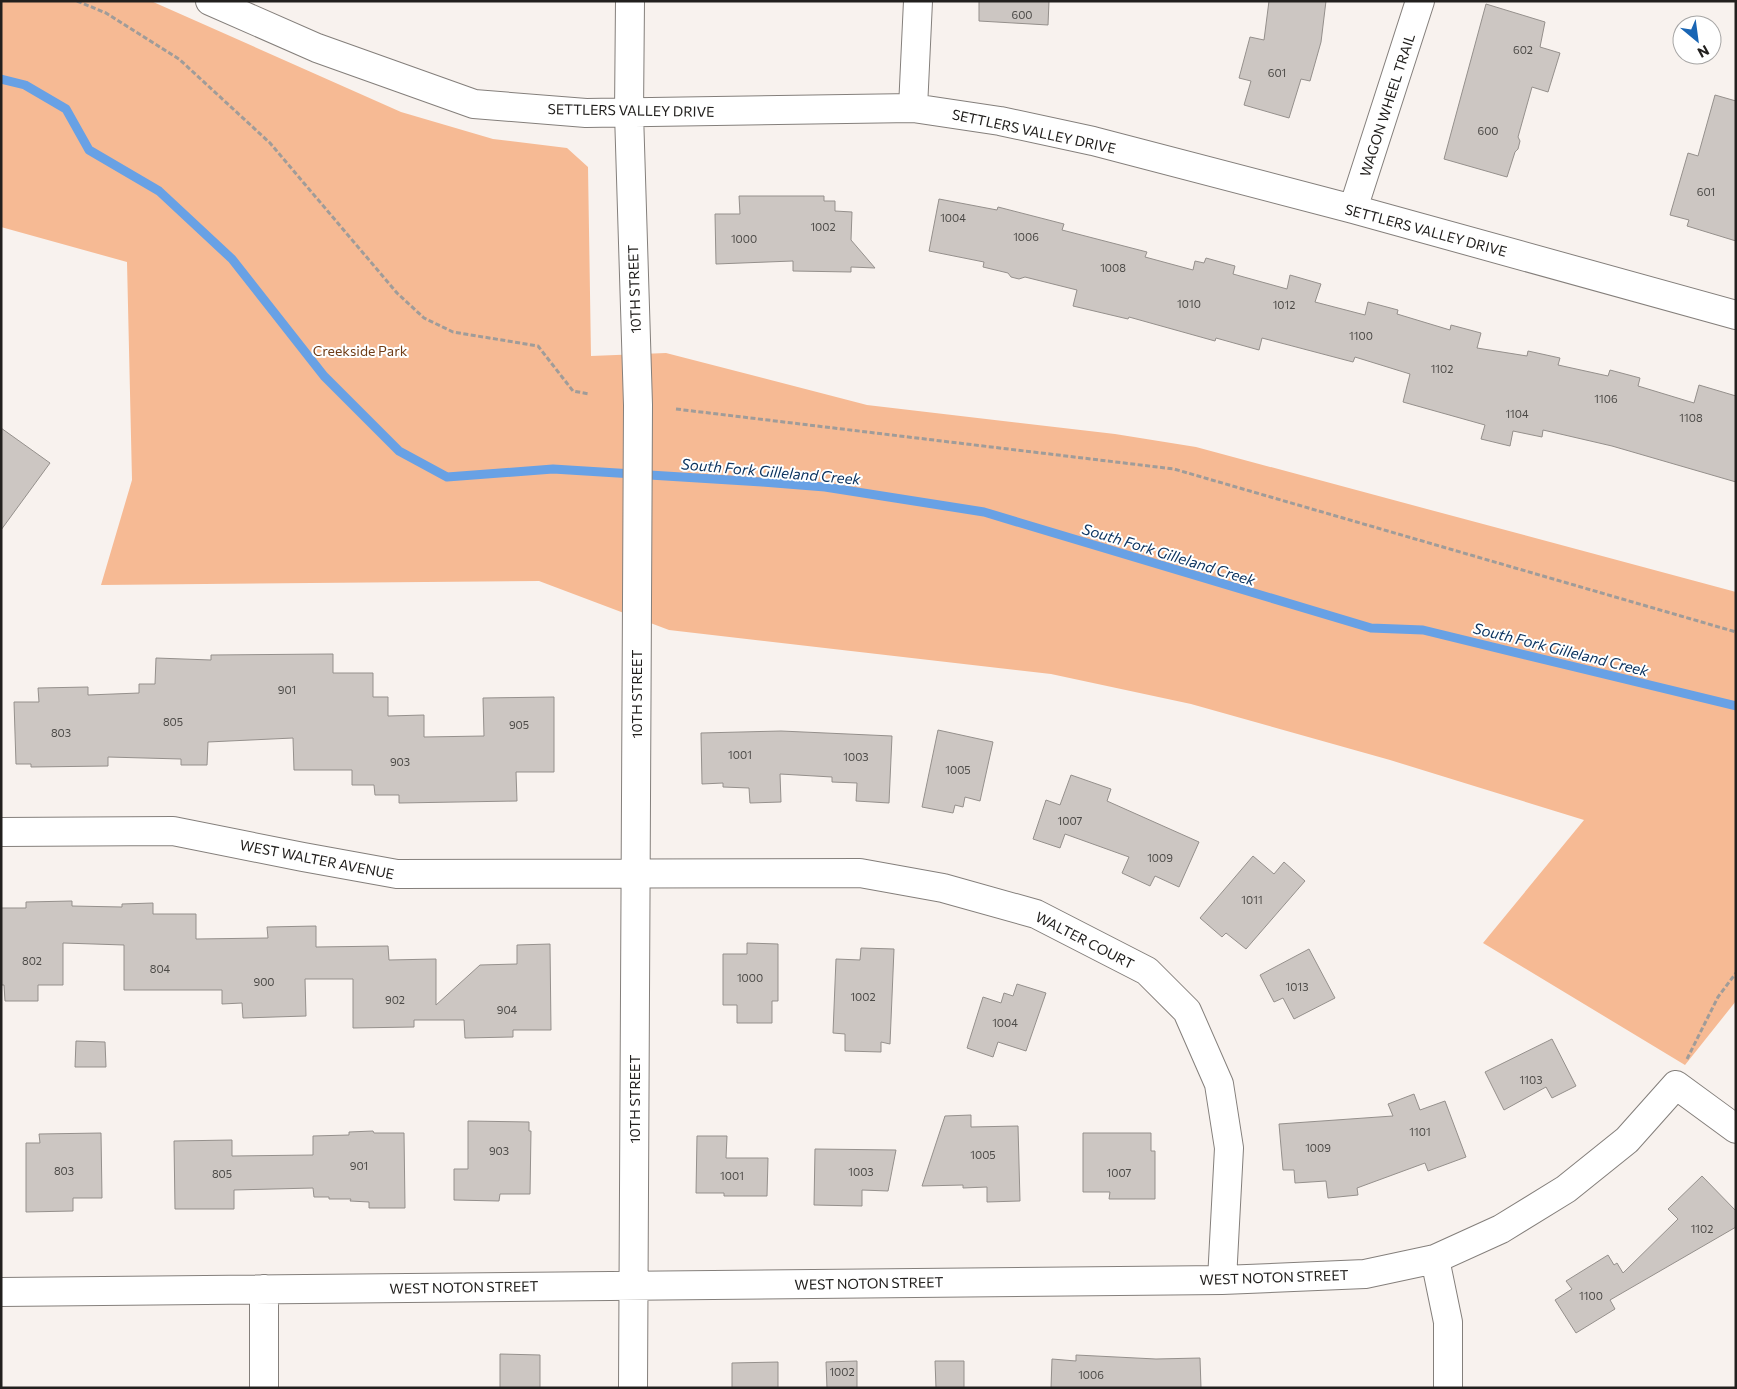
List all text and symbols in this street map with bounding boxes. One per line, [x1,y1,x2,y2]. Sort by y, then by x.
house number: 600 [1011,8,1033,21]
north arrow [1672,15,1722,65]
street label: WAGON WHEEL TRAIL [1356,31,1418,179]
text: N [1695,42,1712,62]
house number: 602 [1513,43,1533,56]
house number: 601 [1268,66,1286,79]
street label: SETTLERS VALLEY DRIVE [547,100,715,120]
street label: SETTLERS VALLEY DRIVE [951,105,1117,157]
house number: 600 [1477,124,1499,137]
house number: 601 [1697,185,1715,198]
street label: SETTLERS VALLEY DRIVE [1343,200,1509,260]
house number: 1004 [940,211,966,224]
house number: 1002 [810,220,836,233]
house number: 1006 [1013,230,1039,243]
house number: 1000 [731,232,757,245]
street label: 10TH STREET [624,244,644,334]
house number: 1008 [1100,261,1126,274]
house number: 1010 [1177,297,1201,310]
house number: 1012 [1273,298,1295,311]
house number: 1100 [1349,329,1373,342]
park label: Creekside Park [313,342,408,359]
house number: 1102 [1431,362,1453,375]
house number: 1106 [1594,392,1618,405]
house number: 1104 [1505,407,1529,420]
house number: 1108 [1679,411,1703,424]
water label: South Fork Gilleland Creek [680,454,862,488]
water label: South Fork Gilleland Creek [1080,519,1259,589]
water label: South Fork Gilleland Creek [1471,618,1651,680]
street label: 10TH STREET [628,650,645,738]
house number: 901 [278,683,296,696]
house number: 805 [163,715,183,728]
house number: 905 [509,718,529,731]
house number: 803 [51,726,71,739]
house number: 1001 [728,748,752,761]
house number: 1003 [843,750,869,763]
house number: 903 [390,755,410,768]
house number: 1005 [945,763,971,776]
house number: 1007 [1058,814,1083,827]
street label: WEST WALTER AVENUE [238,836,396,882]
house number: 1009 [1147,851,1173,864]
house number: 1011 [1241,893,1263,906]
street label: WALTER COURT [1033,908,1137,972]
house number: 802 [22,954,42,967]
house number: 804 [150,962,171,975]
house number: 1000 [737,971,763,984]
house number: 900 [253,975,275,988]
house number: 1013 [1286,980,1308,993]
house number: 1002 [850,990,876,1003]
house number: 902 [385,993,405,1006]
house number: 904 [497,1003,518,1016]
house number: 1004 [992,1016,1018,1029]
street label: 10TH STREET [626,1055,643,1143]
house number: 1103 [1520,1073,1542,1086]
house number: 1101 [1409,1125,1431,1138]
house number: 1009 [1305,1141,1331,1154]
house number: 903 [489,1144,509,1157]
house number: 1005 [970,1148,996,1161]
house number: 901 [350,1159,368,1172]
house number: 803 [54,1164,74,1177]
house number: 1003 [848,1165,874,1178]
house number: 1007 [1107,1166,1132,1179]
house number: 805 [212,1167,232,1180]
house number: 1001 [720,1169,744,1182]
house number: 1102 [1691,1222,1713,1235]
street label: WEST NOTON STREET [1199,1266,1349,1288]
street label: WEST NOTON STREET [794,1273,944,1293]
street label: WEST NOTON STREET [389,1277,539,1297]
house number: 1100 [1579,1289,1603,1302]
house number: 1002 [829,1365,855,1378]
house number: 1006 [1078,1368,1104,1381]

